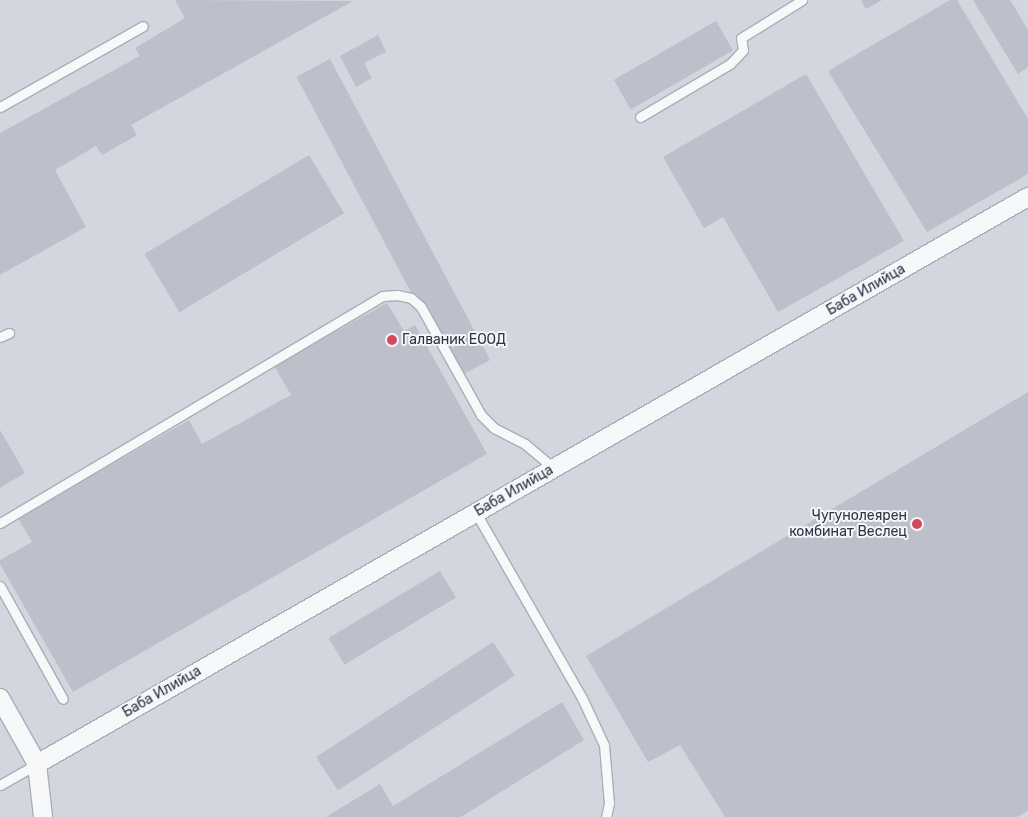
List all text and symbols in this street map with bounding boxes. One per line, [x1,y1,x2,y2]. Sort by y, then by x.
street label: Баба Илийца [824,261,908,319]
place label: Галваник ЕООД [402,332,506,348]
marker: Галваник ЕООД [386,334,398,346]
street label: Баба Илийца [472,462,556,520]
place label: Чугунолеярен комбинат Веслец [789,508,907,540]
marker: Чугунолеярен комбинат Веслец [911,518,923,530]
street label: Баба Илийца [120,663,204,721]

